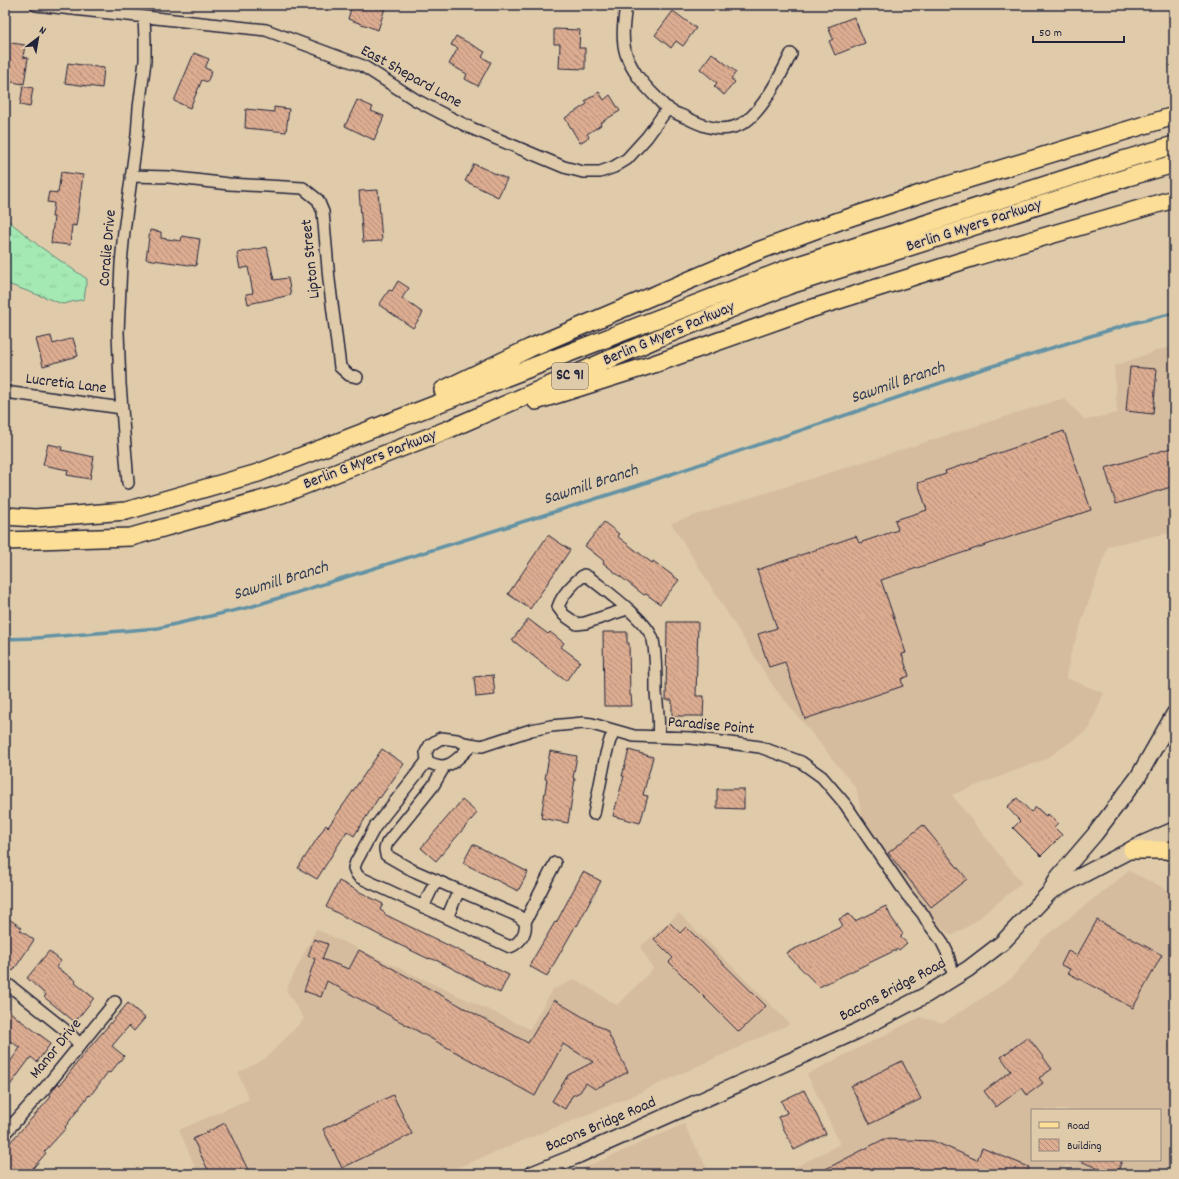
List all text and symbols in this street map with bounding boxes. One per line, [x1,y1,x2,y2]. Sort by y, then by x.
north arrow [18,18,58,58]
scale bar [1033,18,1124,44]
text: N [36,23,49,40]
text: 50 m [1039,25,1062,42]
street label: East Shepard Lane [356,40,466,114]
street label: Berlin G Myers Parkway [903,193,1045,259]
street label: Coralie Drive [93,209,123,287]
street label: Lipton Street [295,218,327,300]
street label: Berlin G Myers Parkway [600,296,739,372]
water label: Sawmill Branch [848,356,949,411]
road number: SC 91 [552,363,588,389]
street label: Lucretia Lane [24,368,108,400]
street label: Berlin G Myers Parkway [300,424,440,496]
water label: Sawmill Branch [541,459,642,513]
water label: Sawmill Branch [231,556,333,608]
street label: Paradise Point [667,711,755,741]
street label: Bacons Bridge Road [835,952,951,1028]
street label: Manor Drive [24,1014,88,1084]
street label: Bacons Bridge Road [542,1091,660,1159]
legend [1031,1109,1161,1161]
text: Road [1067,1118,1089,1135]
text: Building [1067,1138,1102,1155]

